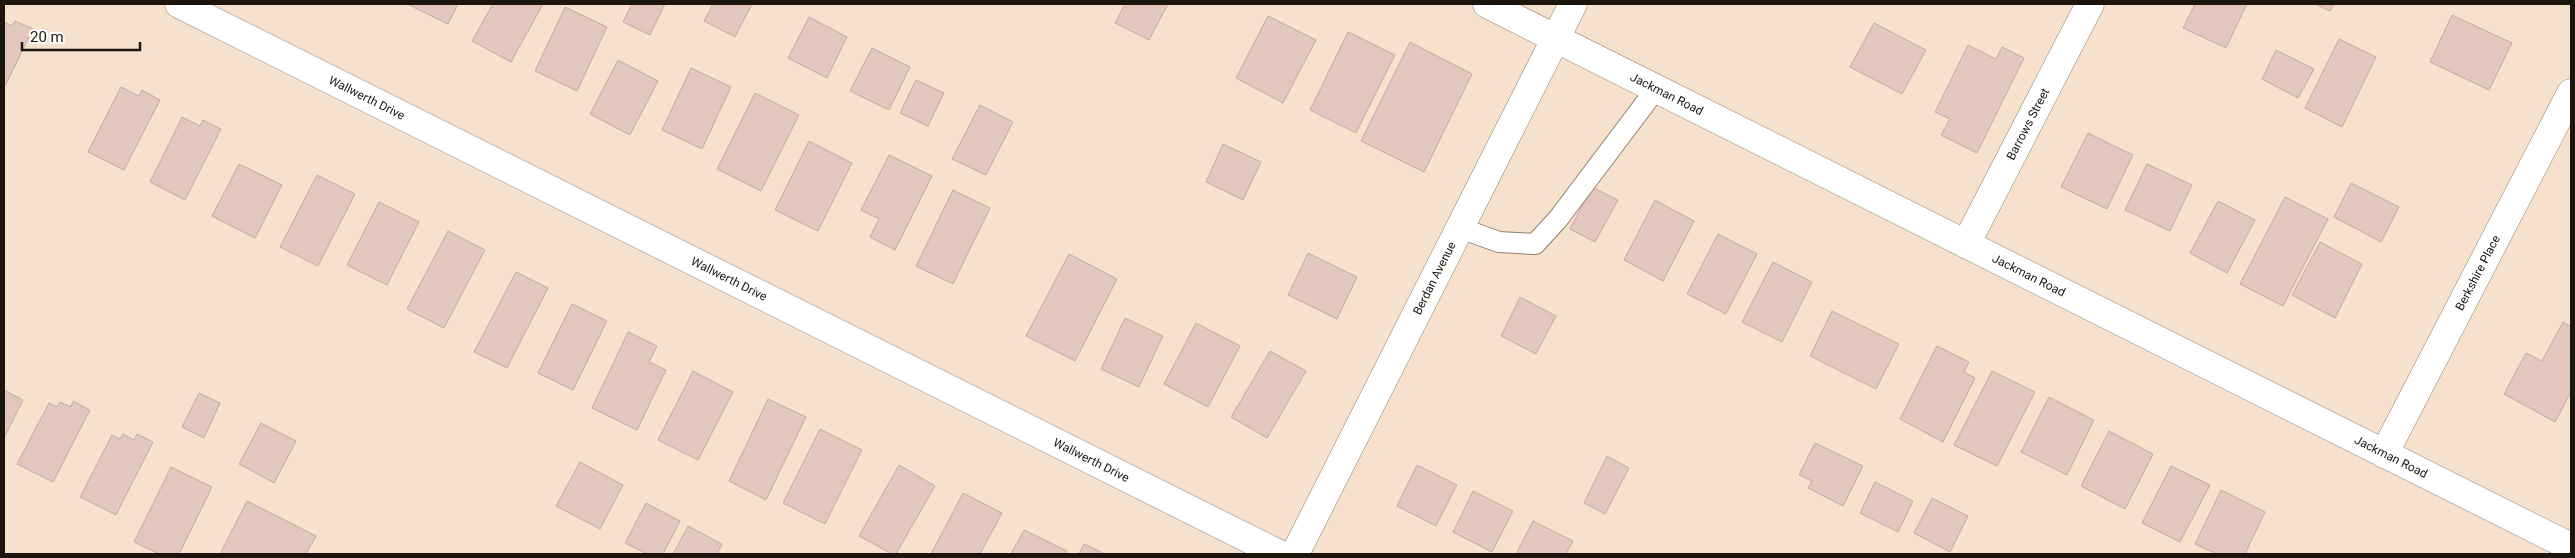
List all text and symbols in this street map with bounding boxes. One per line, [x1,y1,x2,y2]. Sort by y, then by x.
scale bar [22,20,140,52]
text: 20 m [30,28,64,46]
street label: Jackman Road [1628,70,1706,118]
street label: Wallwerth Drive [327,73,407,123]
street label: Barrows Street [2004,86,2052,162]
street label: Berkshire Place [2453,233,2503,313]
street label: Berdan Avenue [1410,239,1459,317]
street label: Jackman Road [1990,251,2068,300]
street label: Wallwerth Drive [689,254,769,304]
street label: Jackman Road [2352,433,2430,481]
street label: Wallwerth Drive [1051,435,1132,485]

